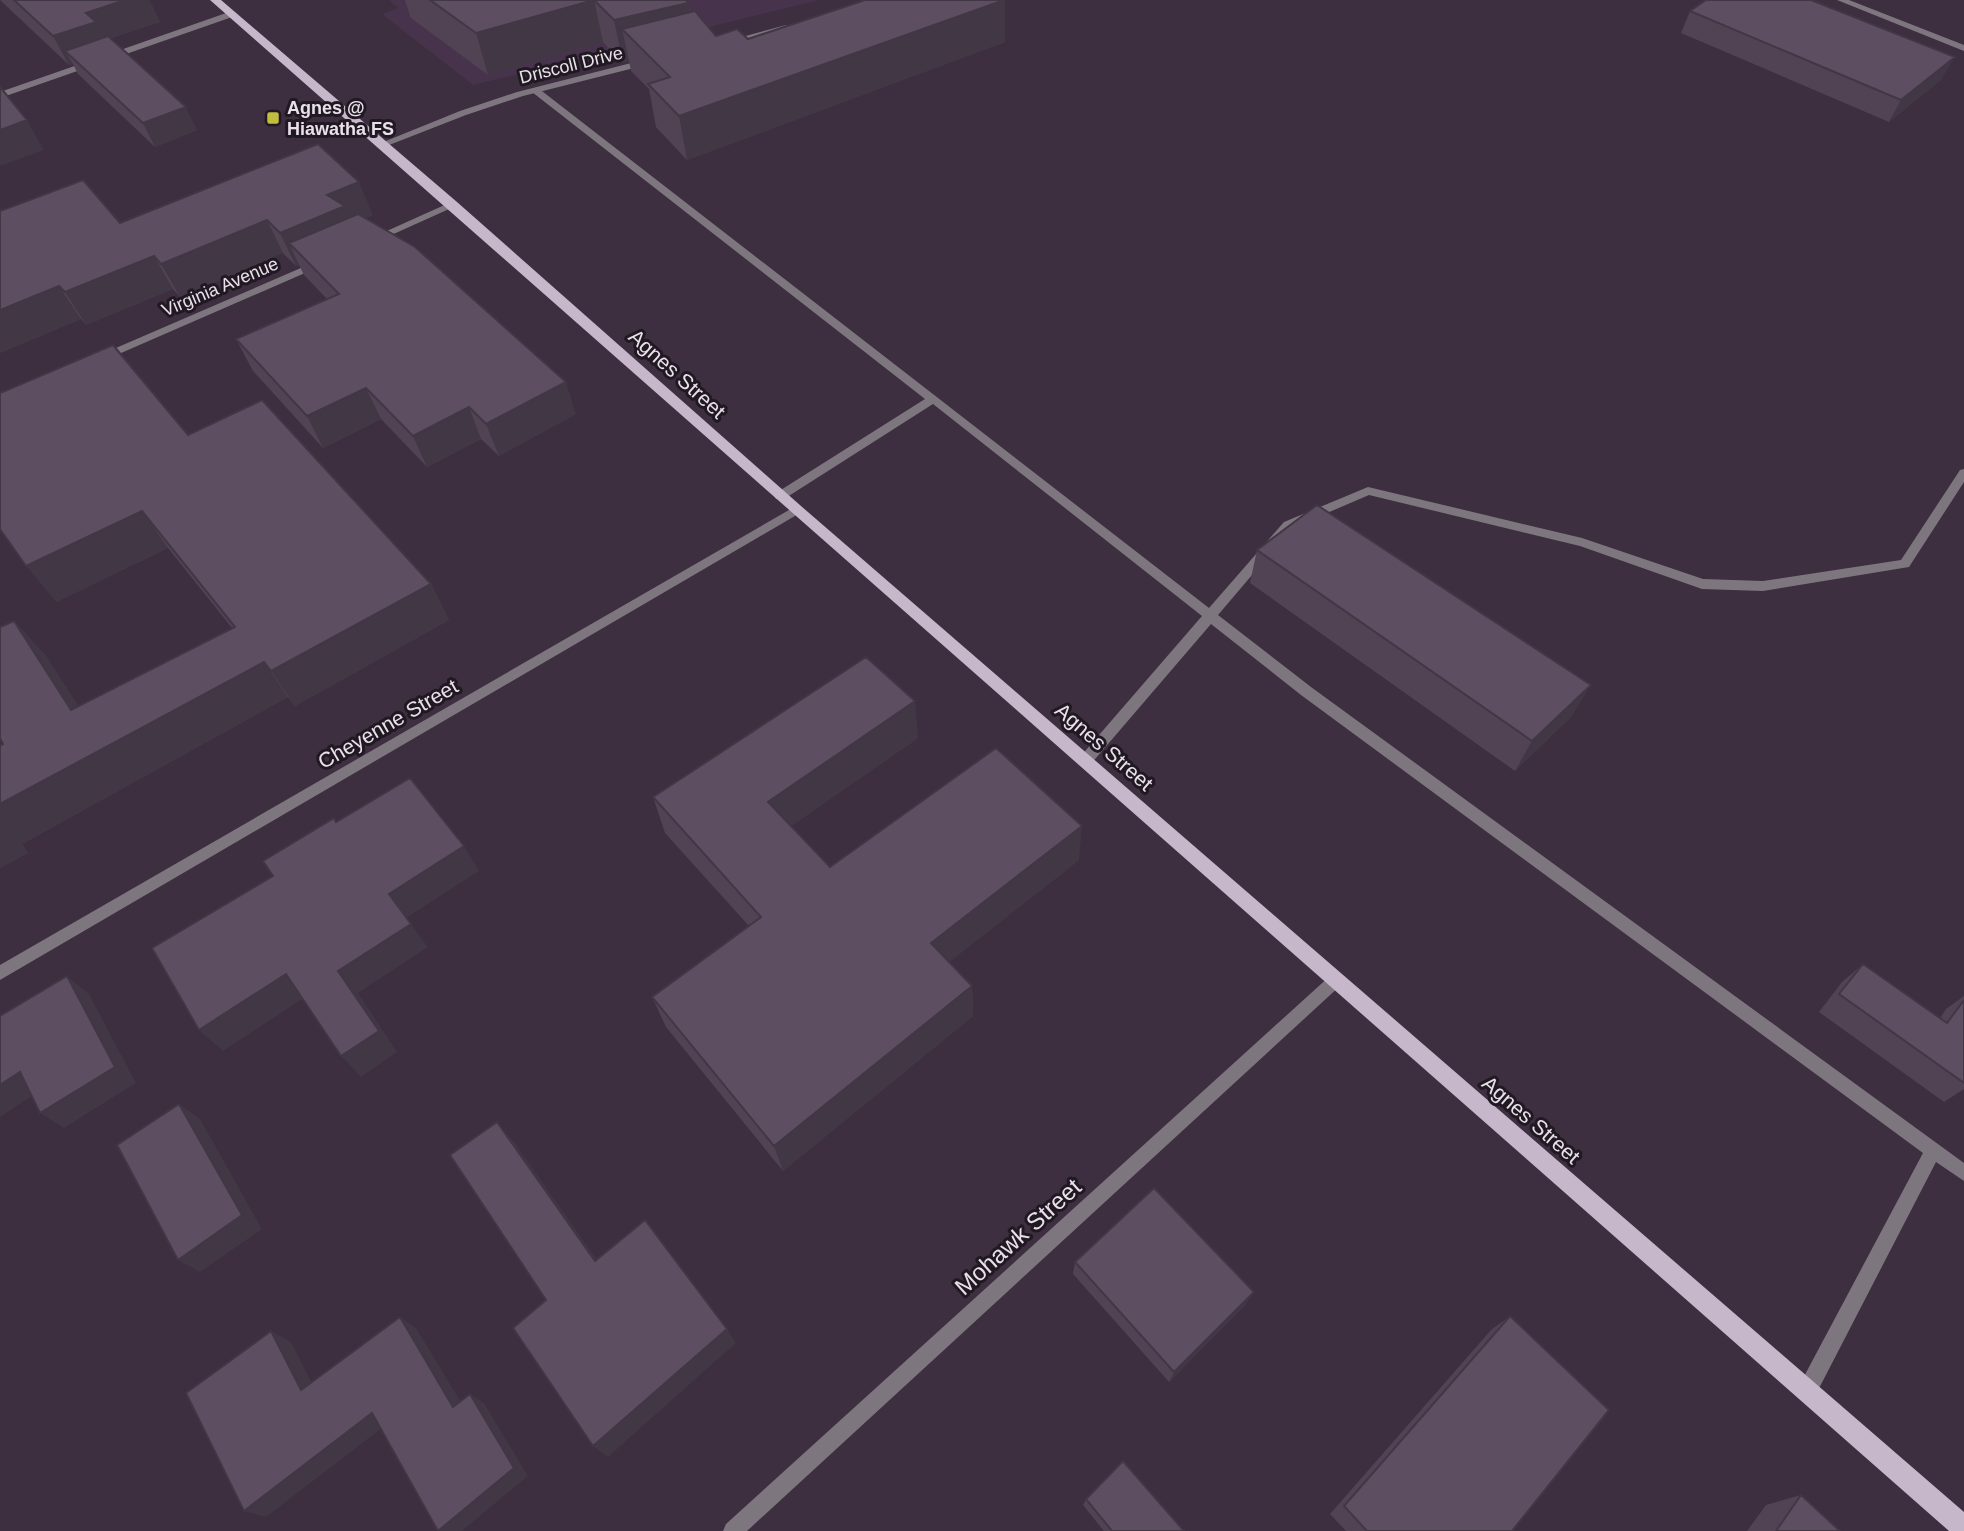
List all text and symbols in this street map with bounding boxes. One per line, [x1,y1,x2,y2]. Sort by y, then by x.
street label: Driscoll Drive [517,42,625,88]
place label: Agnes @ Hiawatha FS [287,98,394,139]
marker: Agnes @ Hiawatha FS [265,110,281,126]
street label: Virginia Avenue [159,253,281,321]
street label: Agnes Street [625,324,730,423]
street label: Cheyenne Street [314,674,462,773]
street label: Agnes Street [1051,698,1158,795]
street label: Agnes Street [1478,1071,1585,1168]
street label: Mohawk Street [949,1173,1086,1300]

